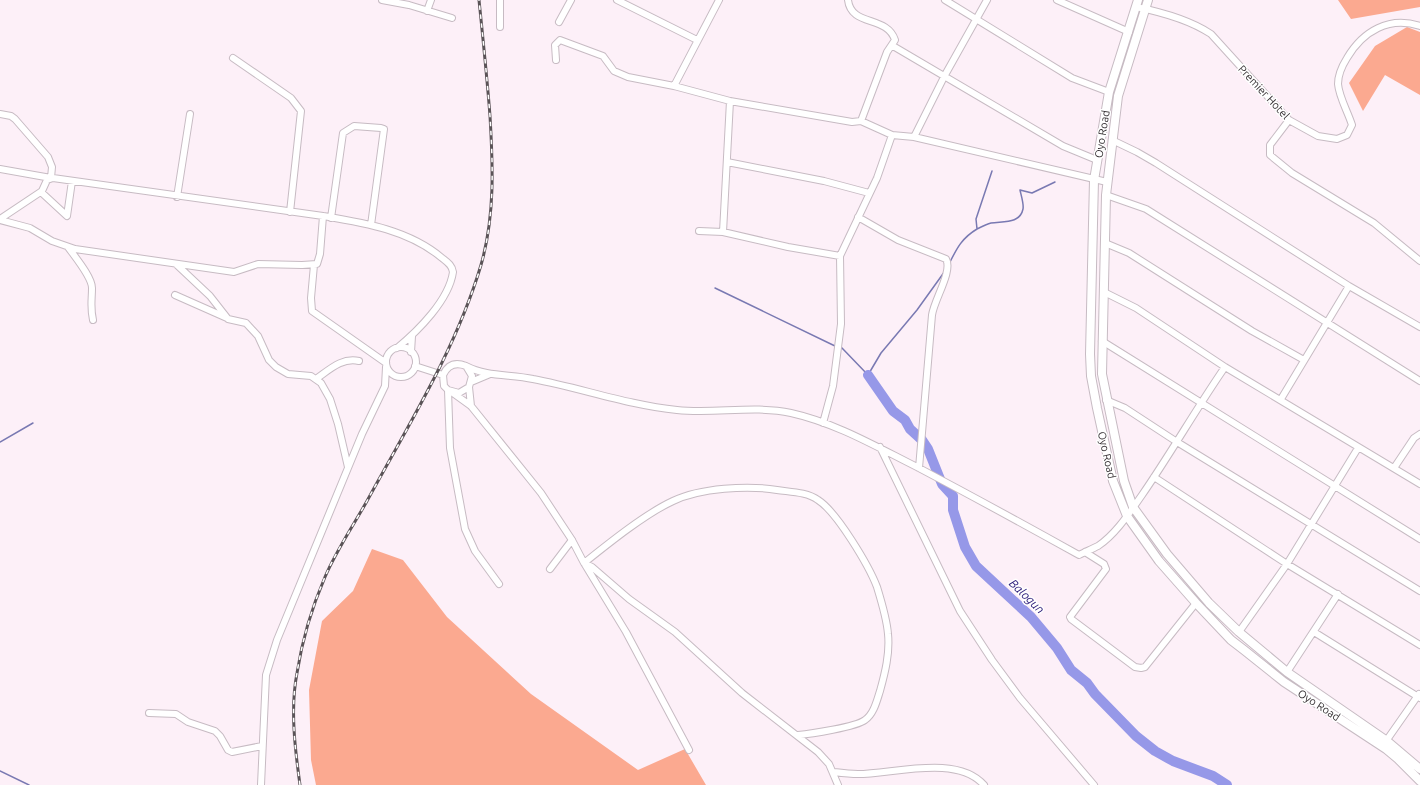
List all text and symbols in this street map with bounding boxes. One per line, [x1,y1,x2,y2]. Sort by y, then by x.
street label: Premier Hotel [1236,63,1292,121]
street label: Oyo Road [1092,109,1112,159]
street label: Oyo Road [1096,430,1118,480]
water label: Balogun [1007,576,1047,616]
street label: Oyo Road [1296,687,1342,723]

